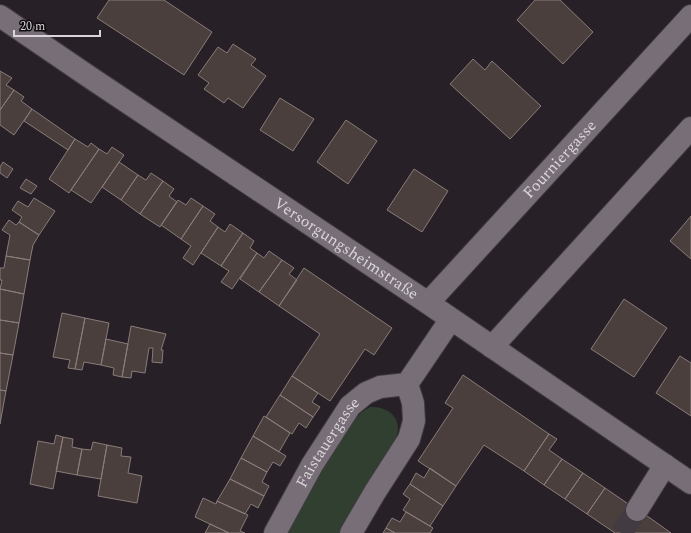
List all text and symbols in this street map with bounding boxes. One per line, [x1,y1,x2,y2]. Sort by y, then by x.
scale bar [14,12,100,38]
text: 20 m [20,17,45,36]
street label: Fourniergasse [517,114,602,204]
street label: Versorgungsheimstraße [269,191,423,306]
street label: Faistauergasse [290,391,365,492]

